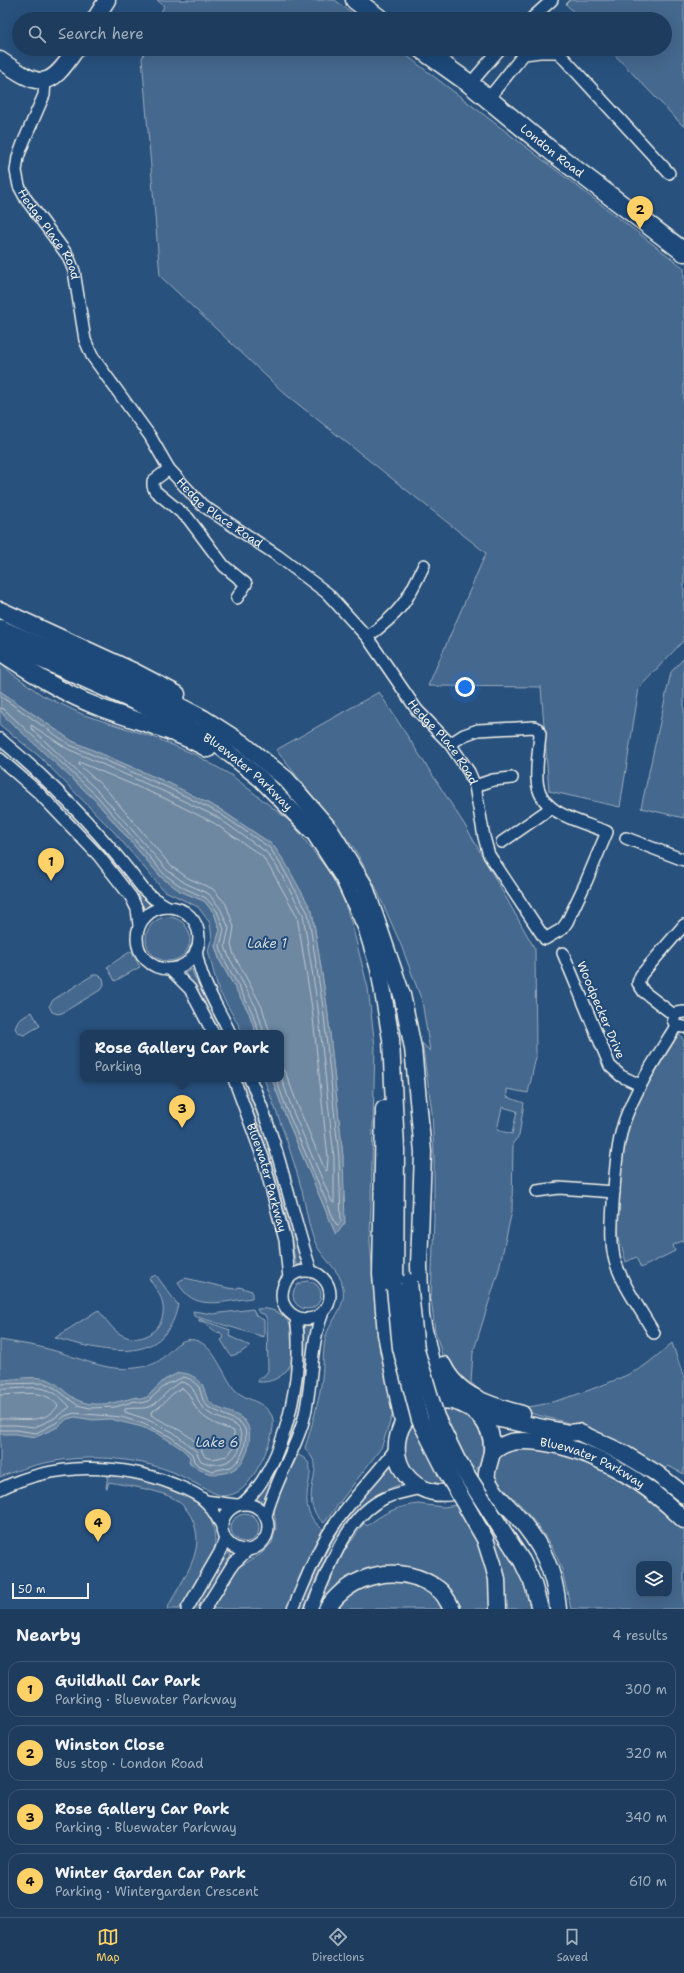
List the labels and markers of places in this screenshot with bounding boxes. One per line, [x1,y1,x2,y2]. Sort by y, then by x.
pin: 2 [627,196,653,229]
pin: 1 [38,848,64,881]
pin: 3 [169,1095,195,1128]
pin: 4 [85,1509,111,1542]

